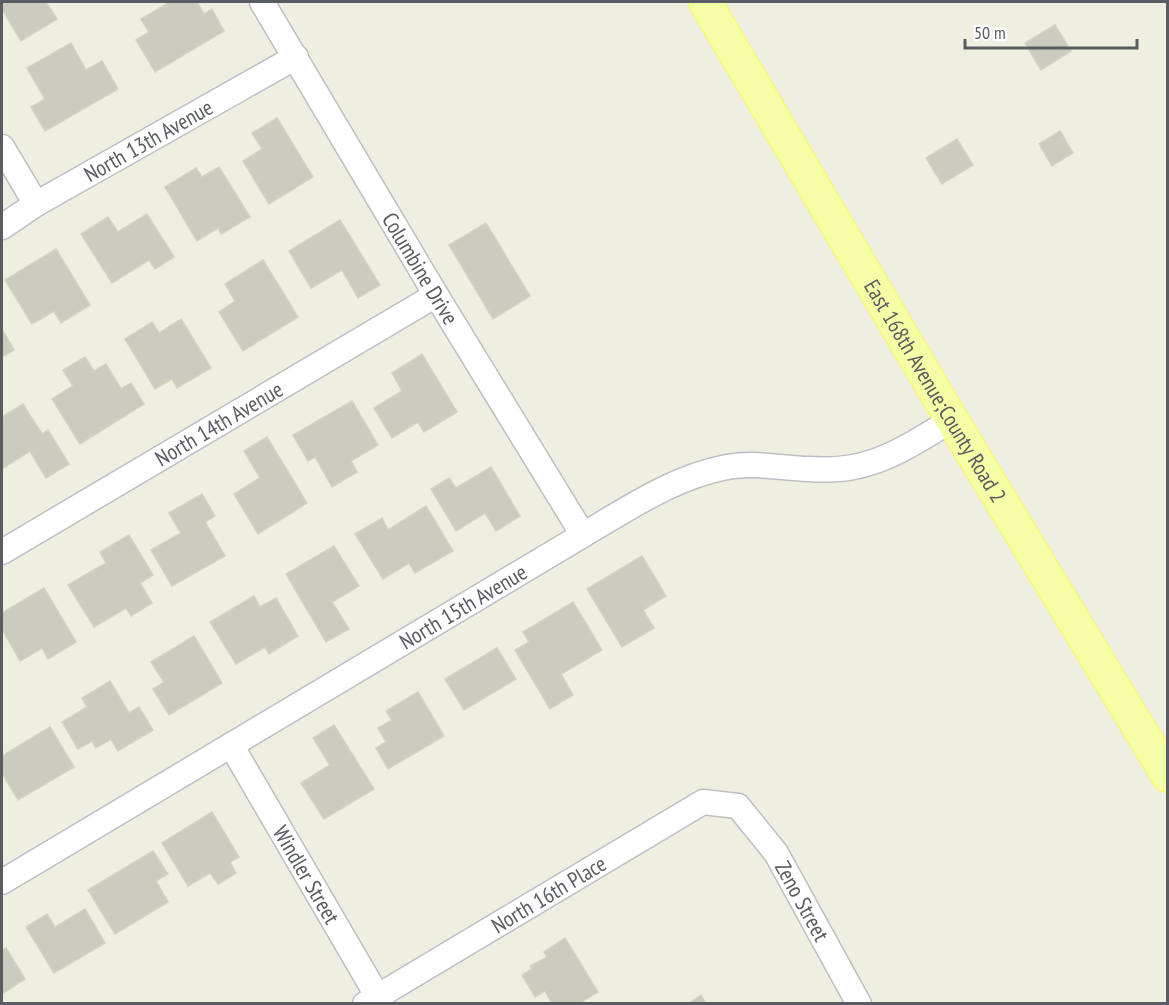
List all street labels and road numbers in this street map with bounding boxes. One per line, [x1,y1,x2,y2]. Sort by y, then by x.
street label: North 13th Avenue [79,93,218,188]
street label: Columbine Drive [376,207,465,330]
street label: East 168th Avenue;County Road 2 [858,274,1013,508]
street label: North 14th Avenue [150,375,288,472]
street label: North 15th Avenue [394,558,532,656]
street label: Windler Street [267,820,346,929]
street label: North 16th Place [486,849,611,939]
street label: Zeno Street [769,856,836,946]

